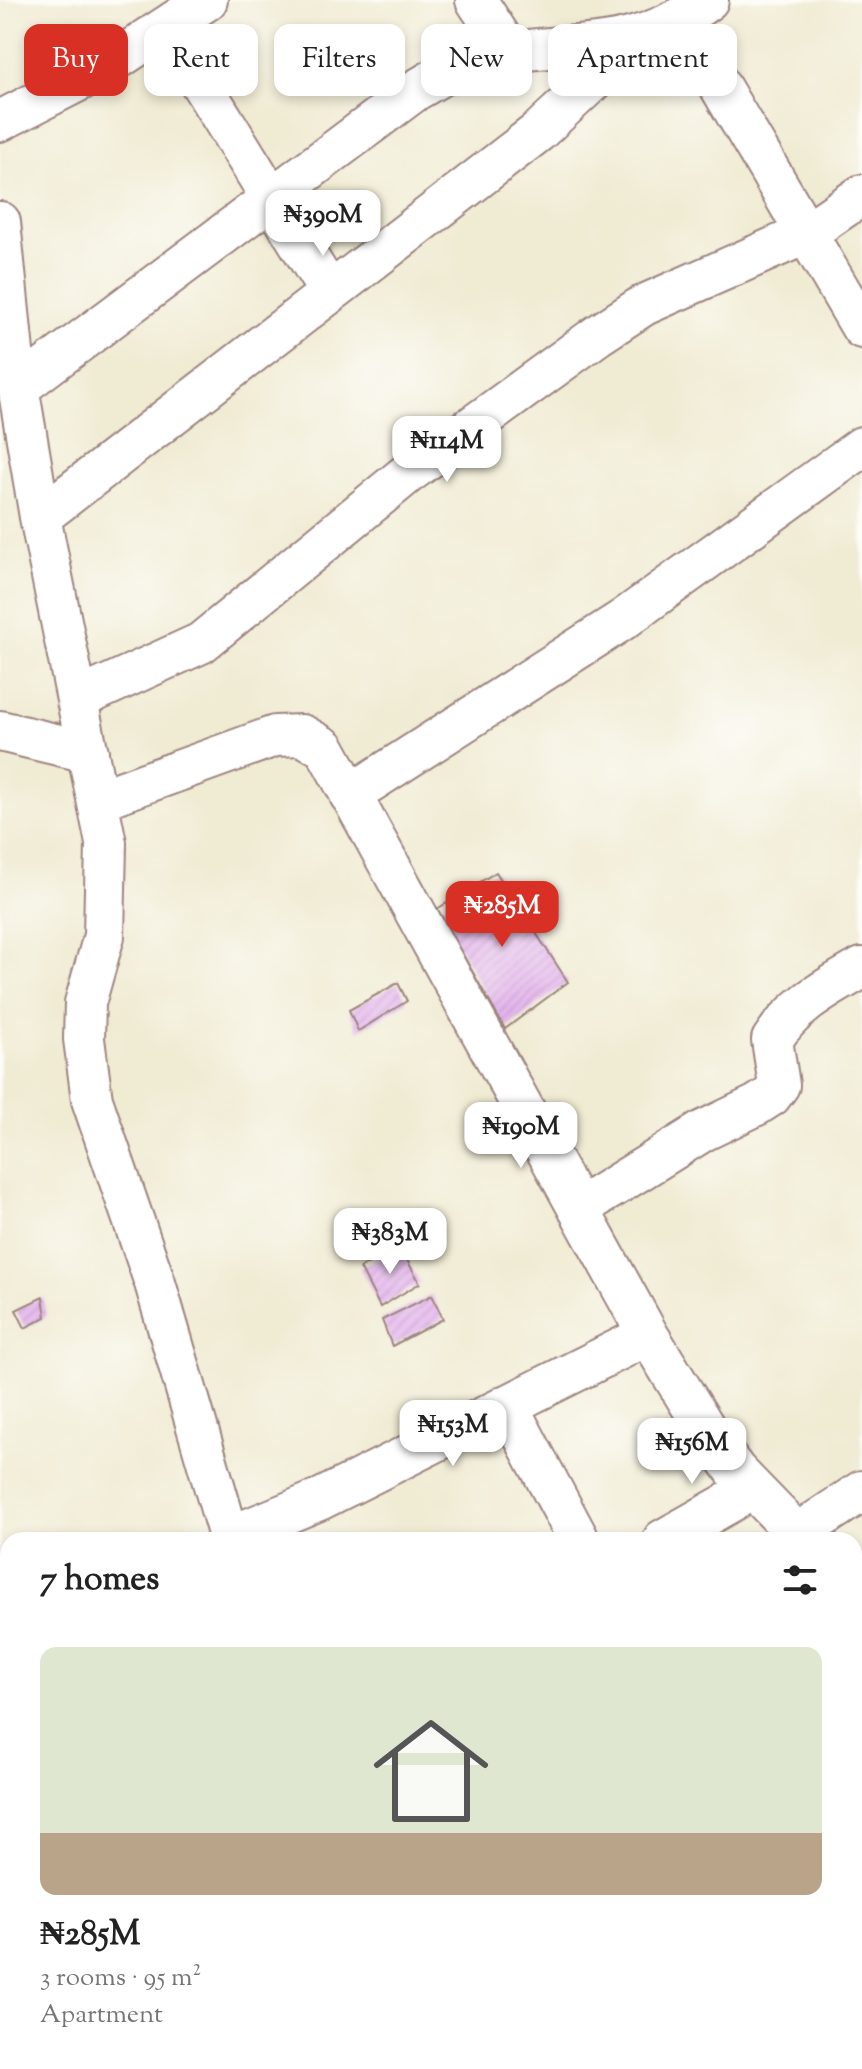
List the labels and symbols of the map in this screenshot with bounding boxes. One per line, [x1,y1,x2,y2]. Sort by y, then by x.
pin: ₦390M [267,190,379,258]
pin: ₦114M [391,416,503,484]
pin: ₦285M [446,881,558,949]
pin: ₦190M [465,1102,577,1170]
pin: ₦383M [334,1208,446,1276]
pin: ₦153M [397,1400,509,1468]
pin: ₦156M [636,1418,748,1486]

